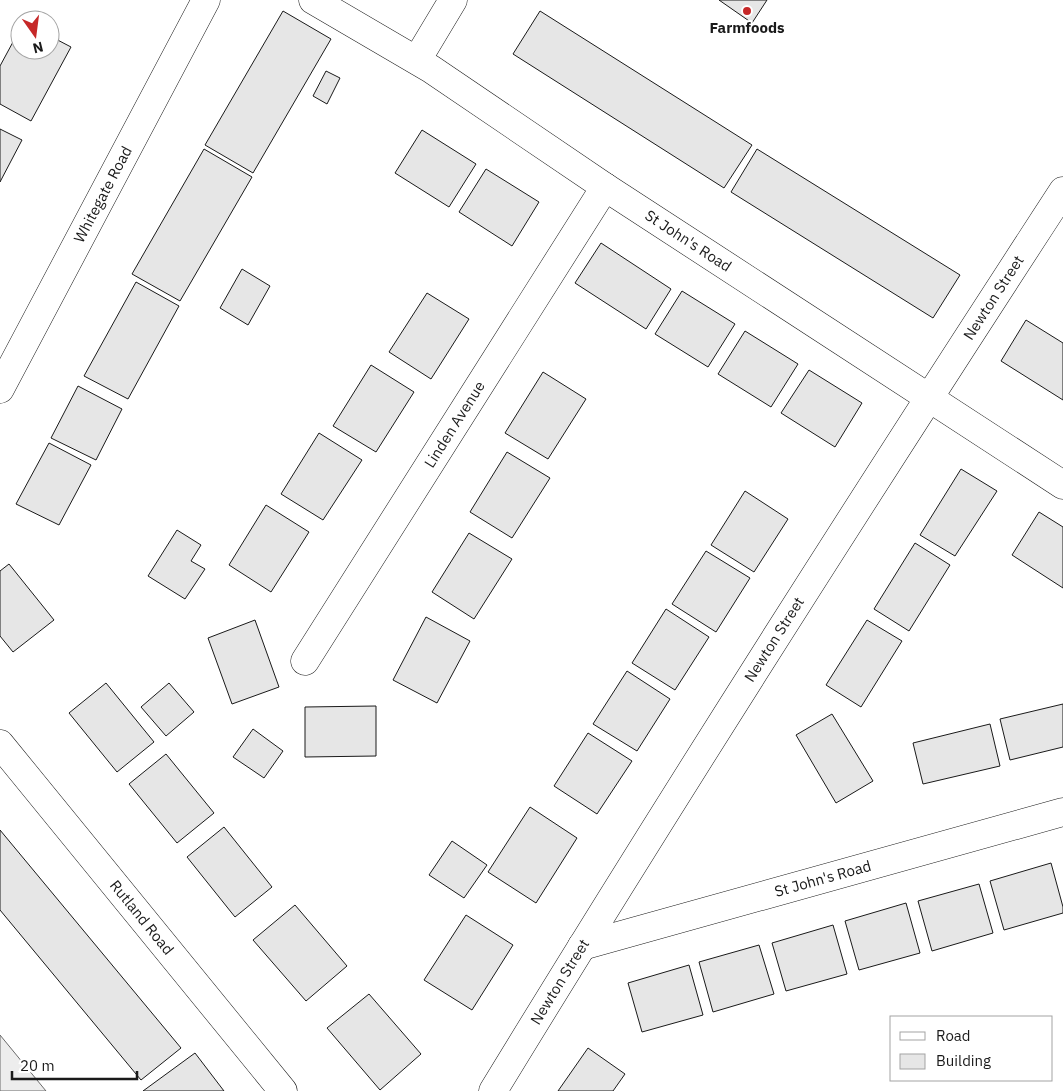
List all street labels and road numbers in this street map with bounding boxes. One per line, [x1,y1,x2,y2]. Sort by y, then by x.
street label: Whitegate Road [69,143,136,246]
street label: St John's Road [641,206,735,276]
street label: Newton Street [959,252,1028,344]
street label: Linden Avenue [420,377,489,471]
street label: Newton Street [740,593,808,685]
street label: St John's Road [772,856,873,901]
street label: Rutland Road [106,876,178,958]
street label: Newton Street [526,935,593,1028]

